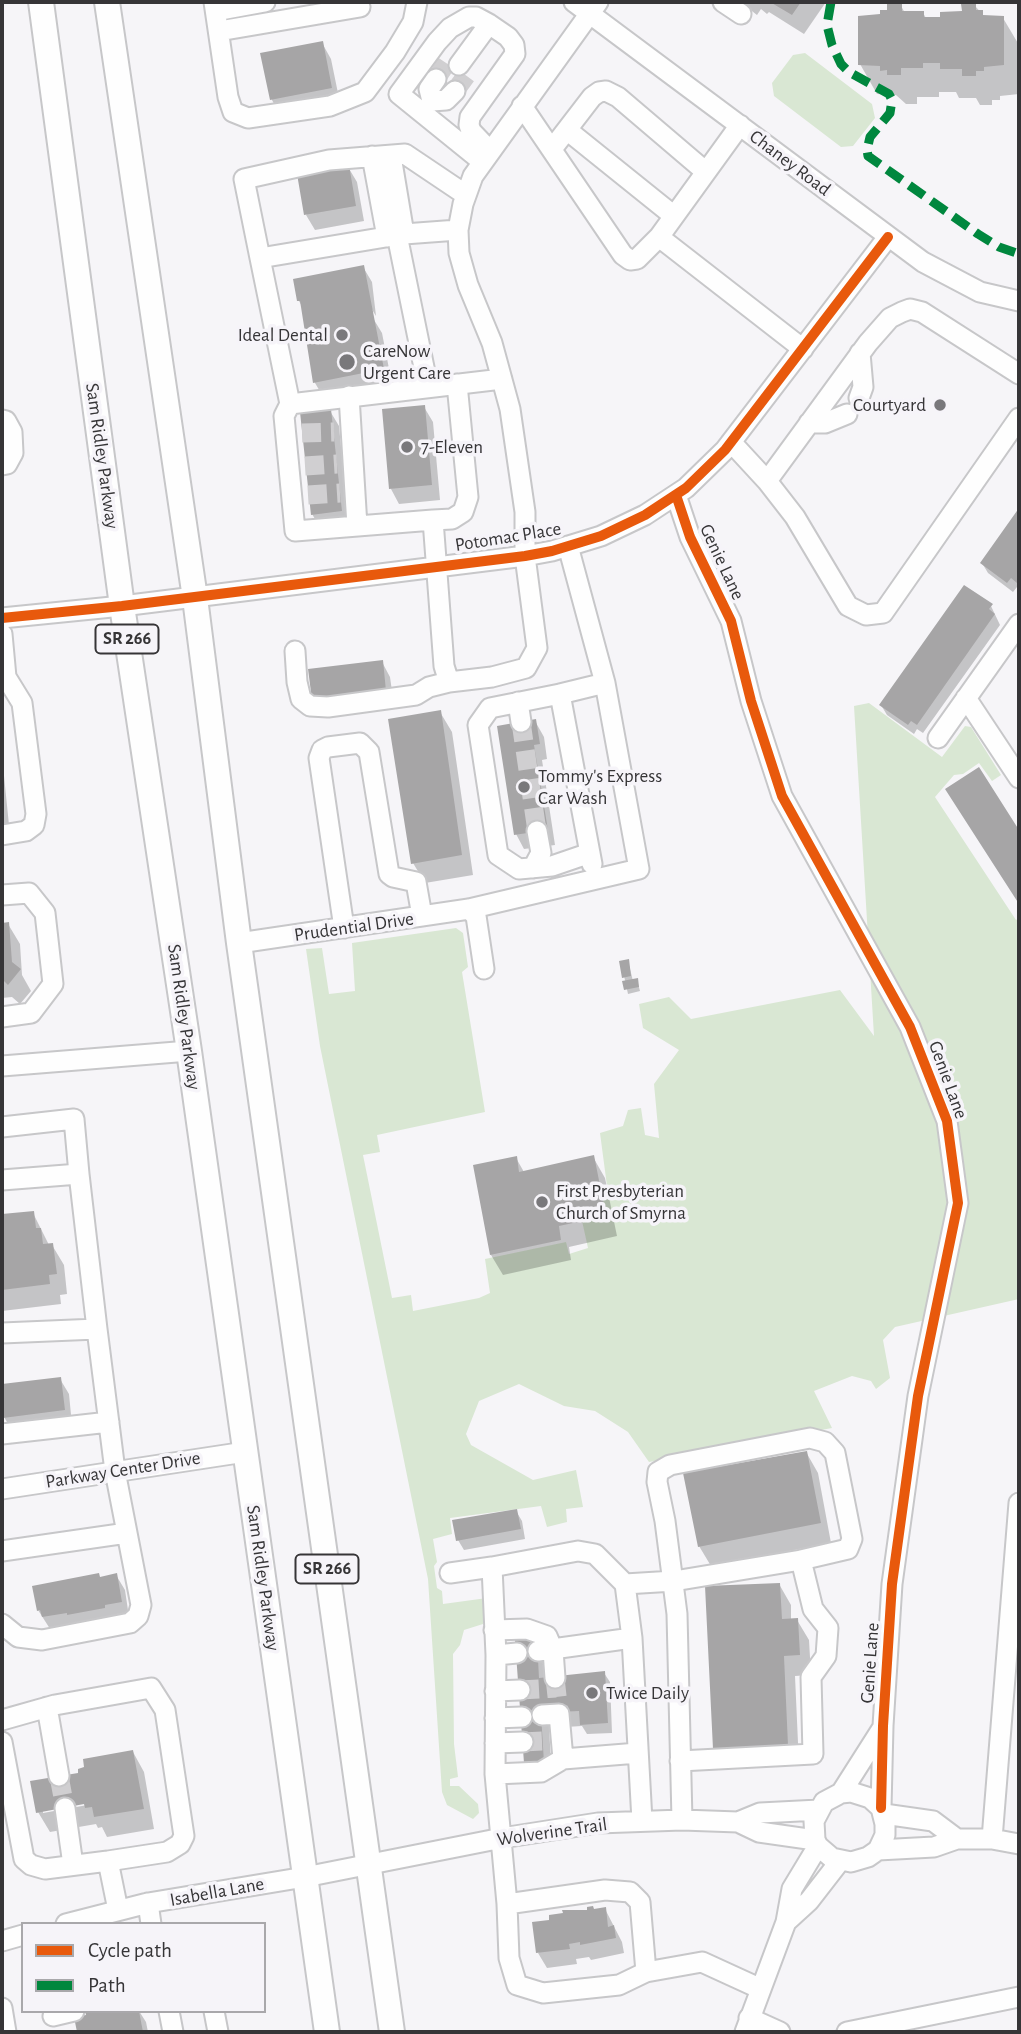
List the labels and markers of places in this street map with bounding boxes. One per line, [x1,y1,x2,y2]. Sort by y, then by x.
place label: Ideal Dental [238,324,328,346]
marker: Ideal Dental [334,327,350,343]
place label: CareNow Urgent Care [363,340,451,384]
marker: CareNow Urgent Care [337,352,357,372]
place label: Courtyard [853,394,926,416]
marker: Courtyard [932,397,948,413]
place label: 7-Eleven [421,436,483,458]
marker: 7-Eleven [399,439,415,455]
place label: Tommy's Express Car Wash [538,765,662,809]
marker: Tommy's Express Car Wash [516,779,532,795]
place label: First Presbyterian Church of Smyrna [556,1180,686,1224]
marker: First Presbyterian Church of Smyrna [534,1194,550,1210]
place label: Twice Daily [606,1682,689,1704]
marker: Twice Daily [584,1685,600,1701]

